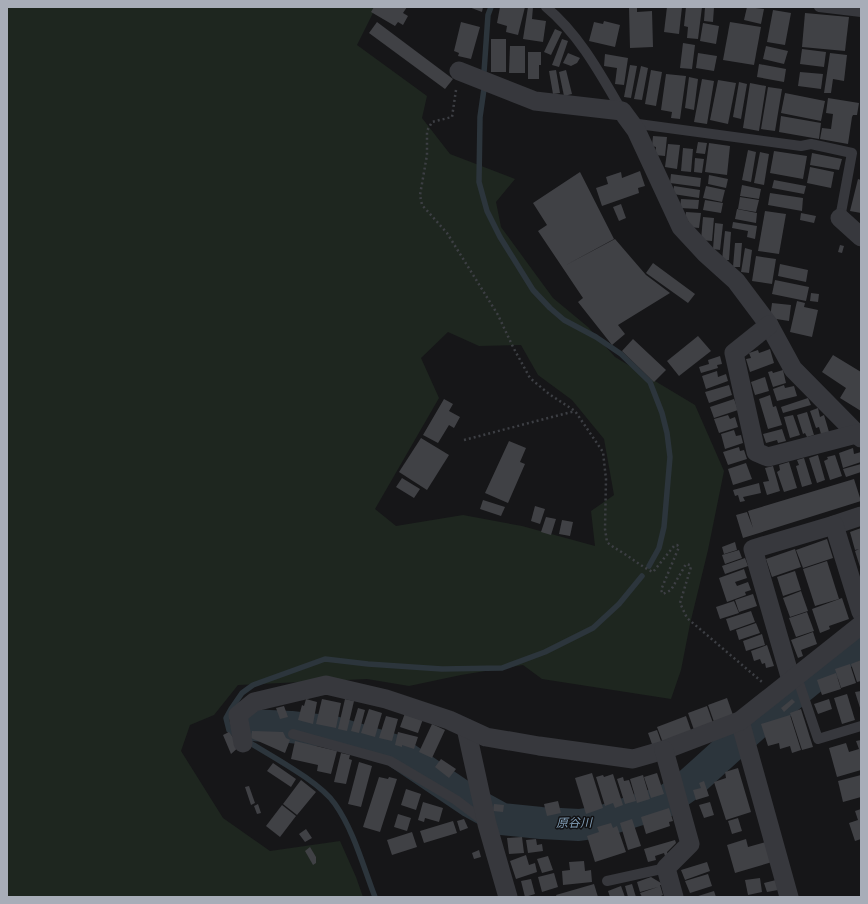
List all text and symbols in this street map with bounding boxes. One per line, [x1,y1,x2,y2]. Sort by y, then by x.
water label: 原谷川 [556,816,594,832]

